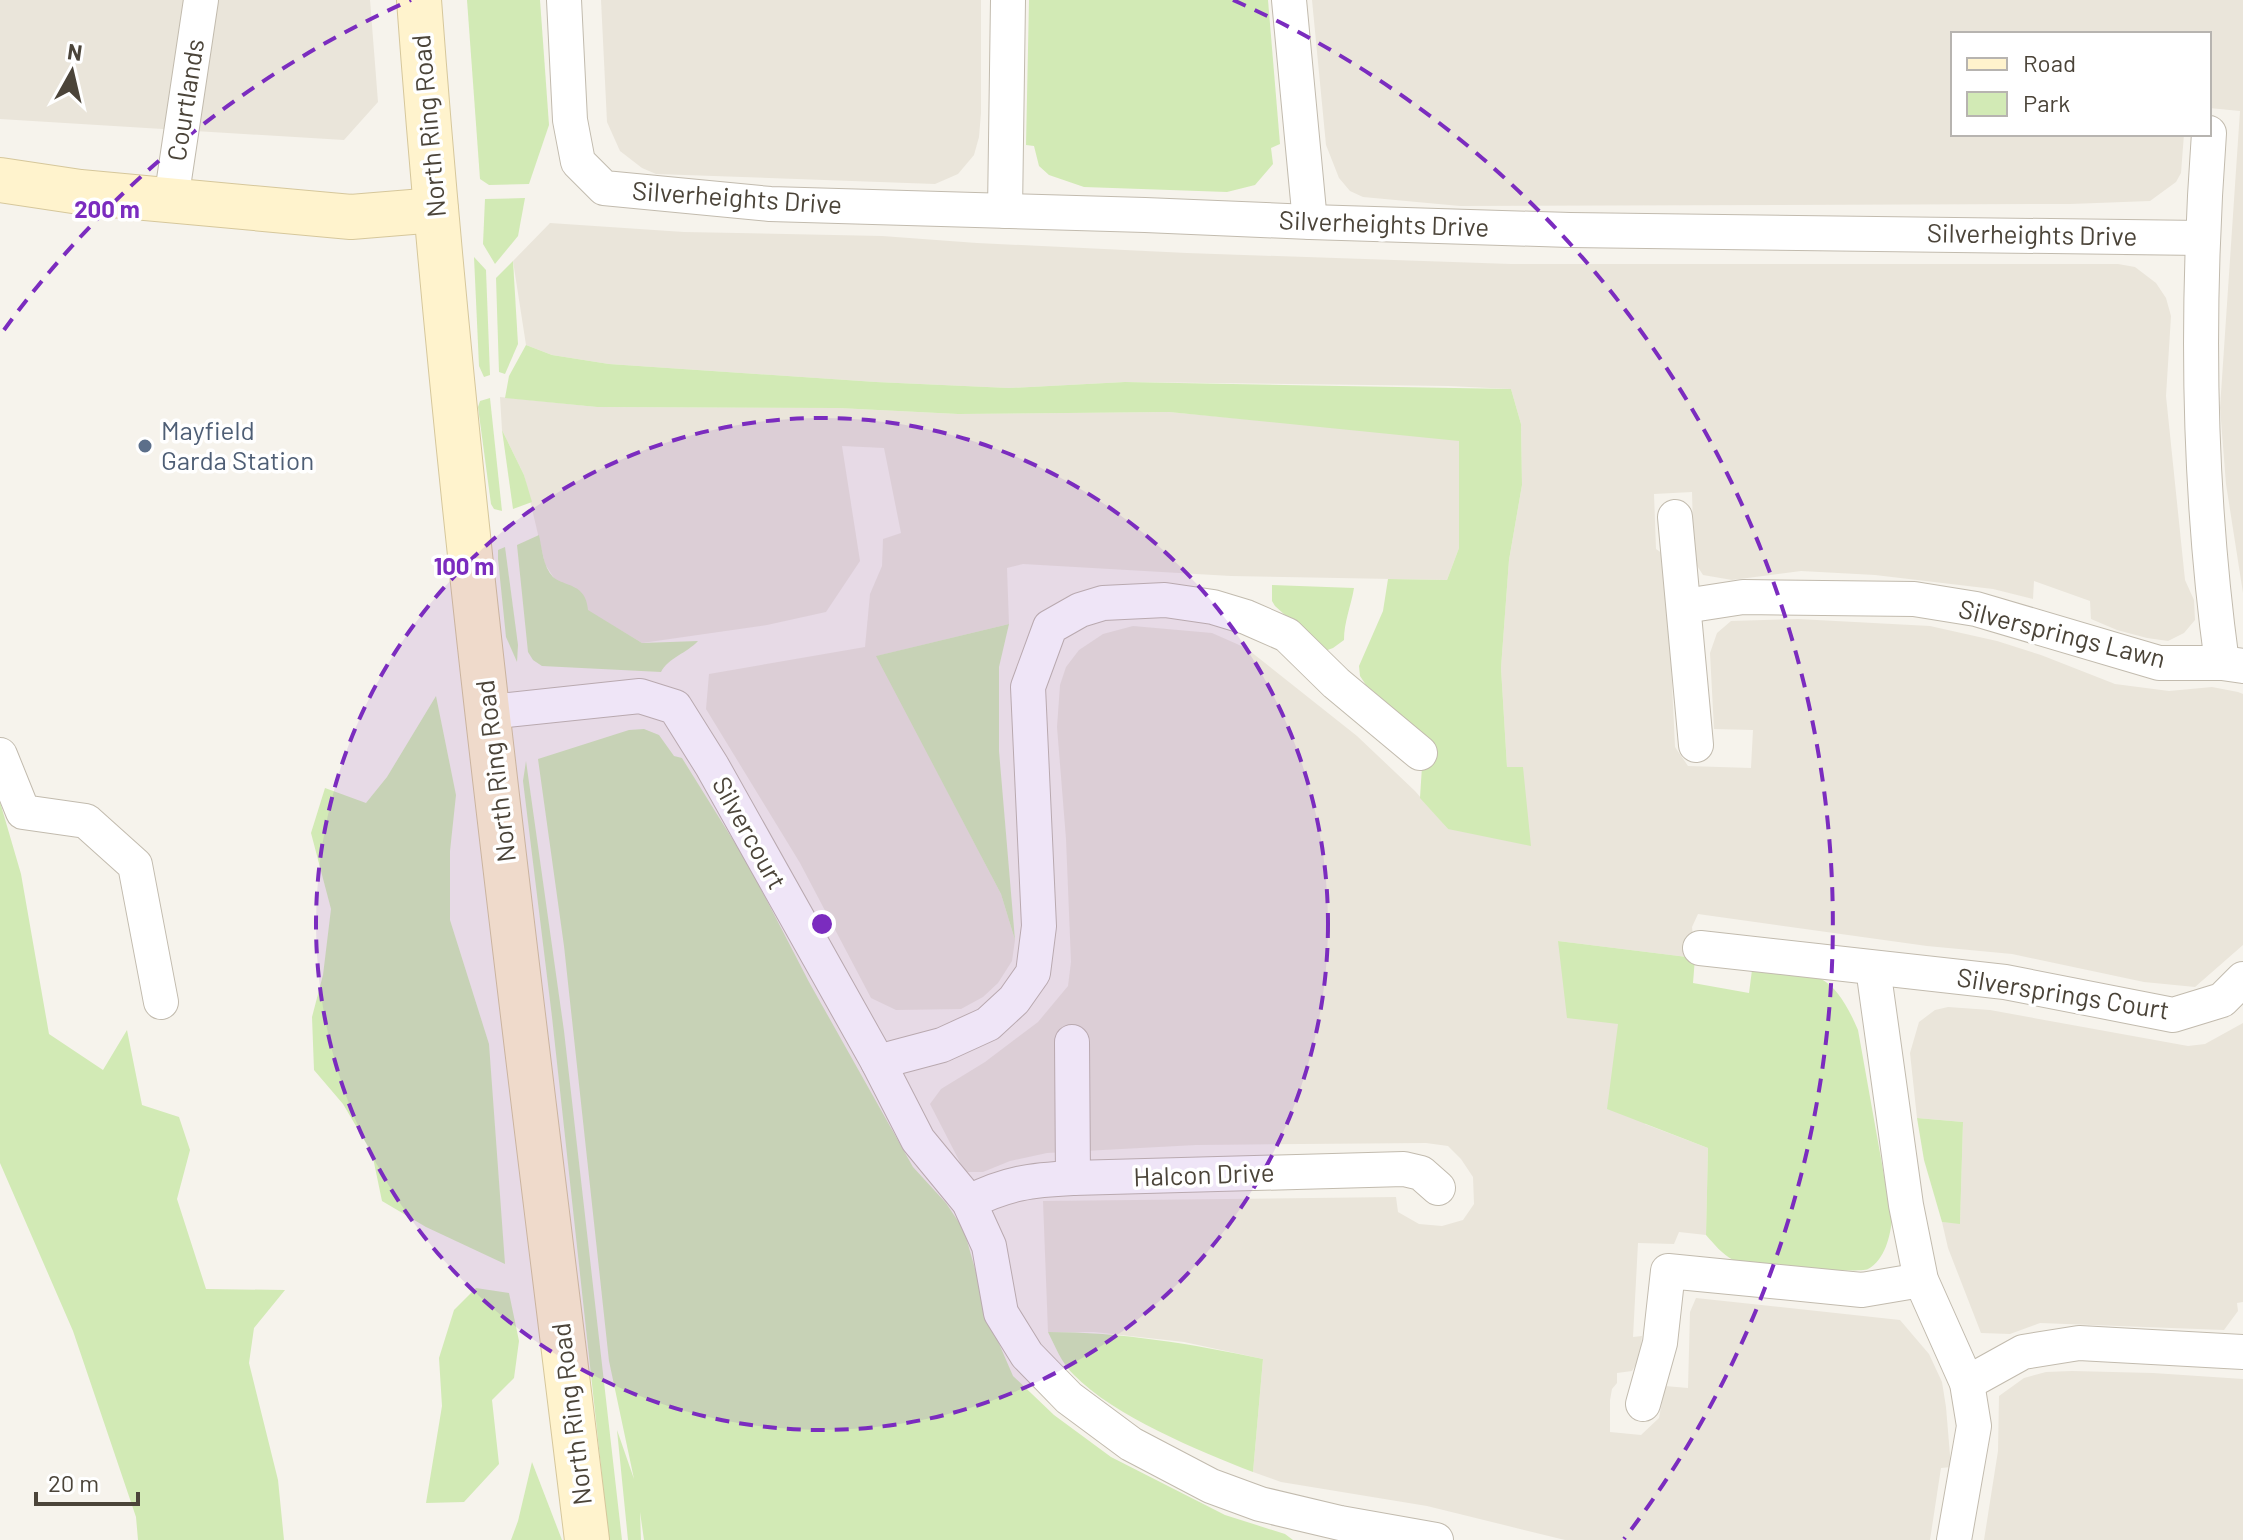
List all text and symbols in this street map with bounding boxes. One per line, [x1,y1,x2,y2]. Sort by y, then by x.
north arrow [32,32,112,112]
legend [1951,32,2211,136]
street label: North Ring Road [404,33,451,219]
text: N [66,37,84,65]
street label: Courtlands [160,37,209,163]
text: Road [2023,48,2076,77]
text: Park [2023,88,2070,117]
street label: Silverheights Drive [631,174,843,219]
text: 200 m [74,194,140,223]
street label: Silverheights Drive [1278,203,1490,242]
street label: Silverheights Drive [1927,216,2137,251]
place label: Mayfield Garda Station [161,414,314,475]
marker: Mayfield Garda Station [136,437,154,455]
text: 100 m [434,551,494,580]
street label: Silversprings Lawn [1956,592,2169,673]
street label: North Ring Road [468,678,521,864]
street label: Silvercourt [707,771,794,894]
centre of rings [808,910,836,938]
street label: Silversprings Court [1955,960,2172,1025]
street label: Halcon Drive [1133,1156,1275,1191]
street label: North Ring Road [544,1321,597,1507]
scale bar [36,1456,138,1506]
text: 20 m [48,1468,99,1497]

